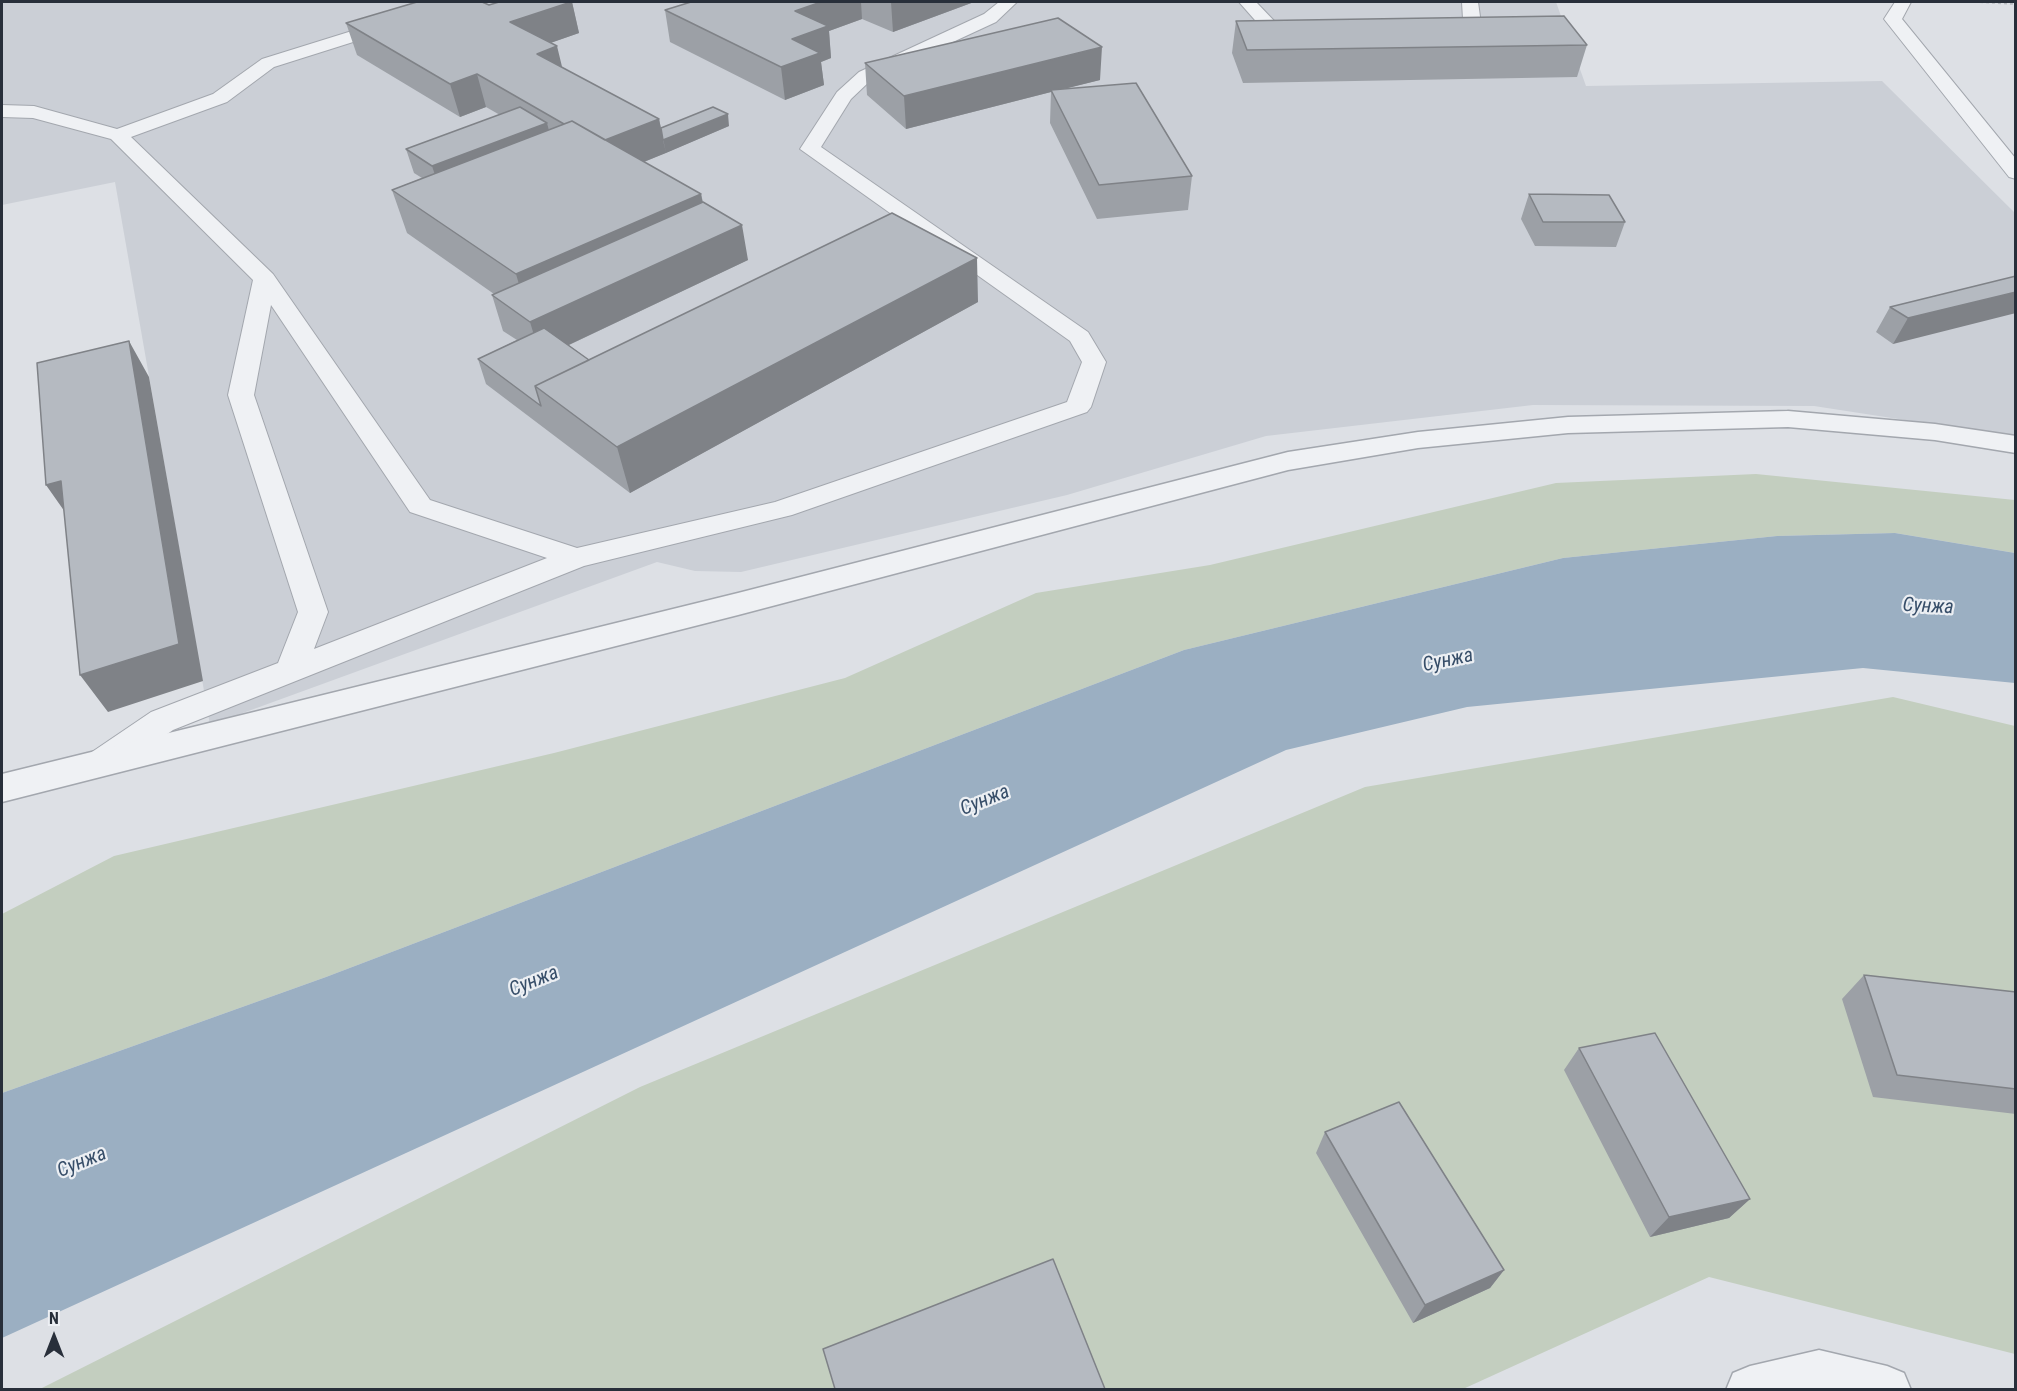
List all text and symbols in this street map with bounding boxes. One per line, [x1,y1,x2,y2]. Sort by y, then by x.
water label: Сунжа [1902,594,1954,620]
water label: Сунжа [1421,644,1475,678]
water label: Сунжа [957,780,1013,822]
water label: Сунжа [506,961,562,1003]
water label: Сунжа [54,1142,110,1184]
north arrow [24,1307,84,1367]
text: N [49,1309,59,1328]

